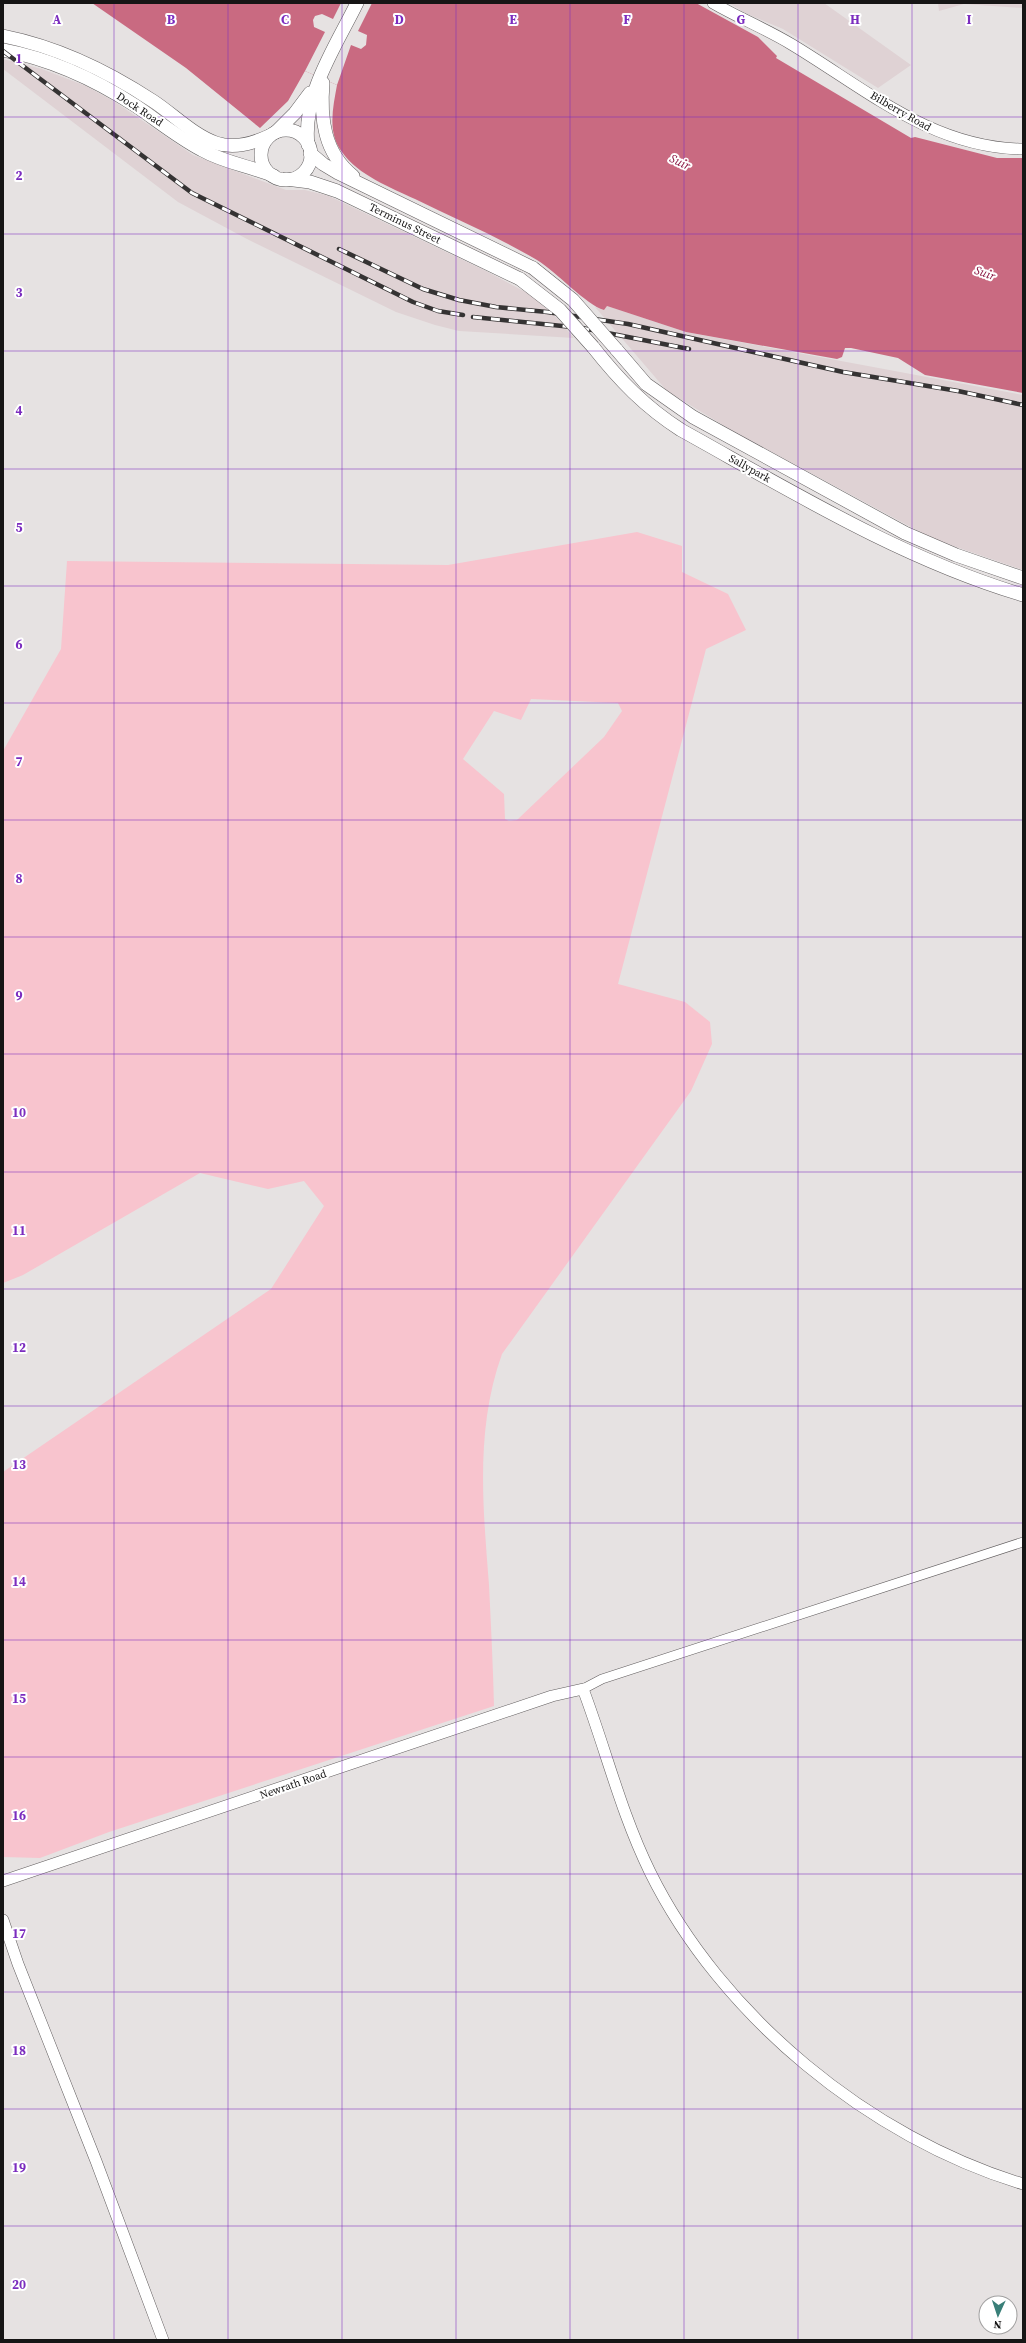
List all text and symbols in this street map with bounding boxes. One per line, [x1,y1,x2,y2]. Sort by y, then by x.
text: A [53,11,62,28]
text: B [167,11,176,28]
text: C [281,11,289,28]
text: D [394,11,404,28]
text: E [509,11,517,28]
text: F [623,11,631,28]
text: G [737,11,746,28]
text: H [850,11,860,28]
text: I [966,11,972,28]
text: 1 [15,50,23,67]
street label: Bilberry Road [868,88,935,135]
street label: Dock Road [114,89,167,130]
water label: Suir [667,150,694,174]
text: 2 [15,167,23,184]
street label: Terminus Street [366,200,444,247]
water label: Suir [972,262,999,285]
text: 3 [15,284,23,301]
text: 4 [15,402,23,419]
street label: Sallypark [726,451,774,487]
text: 5 [15,519,23,536]
text: 6 [15,636,23,653]
text: 7 [15,753,23,770]
text: 8 [15,870,23,887]
text: 9 [15,987,23,1004]
text: 10 [12,1104,26,1121]
text: 11 [12,1222,26,1239]
text: 12 [12,1339,26,1356]
text: 13 [12,1456,26,1473]
text: 14 [12,1573,26,1590]
text: 15 [12,1690,26,1707]
street label: Newrath Road [258,1766,329,1803]
text: 16 [12,1807,26,1824]
text: 17 [12,1925,26,1942]
text: 18 [12,2042,26,2059]
text: 19 [12,2159,26,2176]
text: 20 [12,2276,26,2293]
north arrow [978,2295,1018,2335]
text: N [993,2317,1002,2332]

